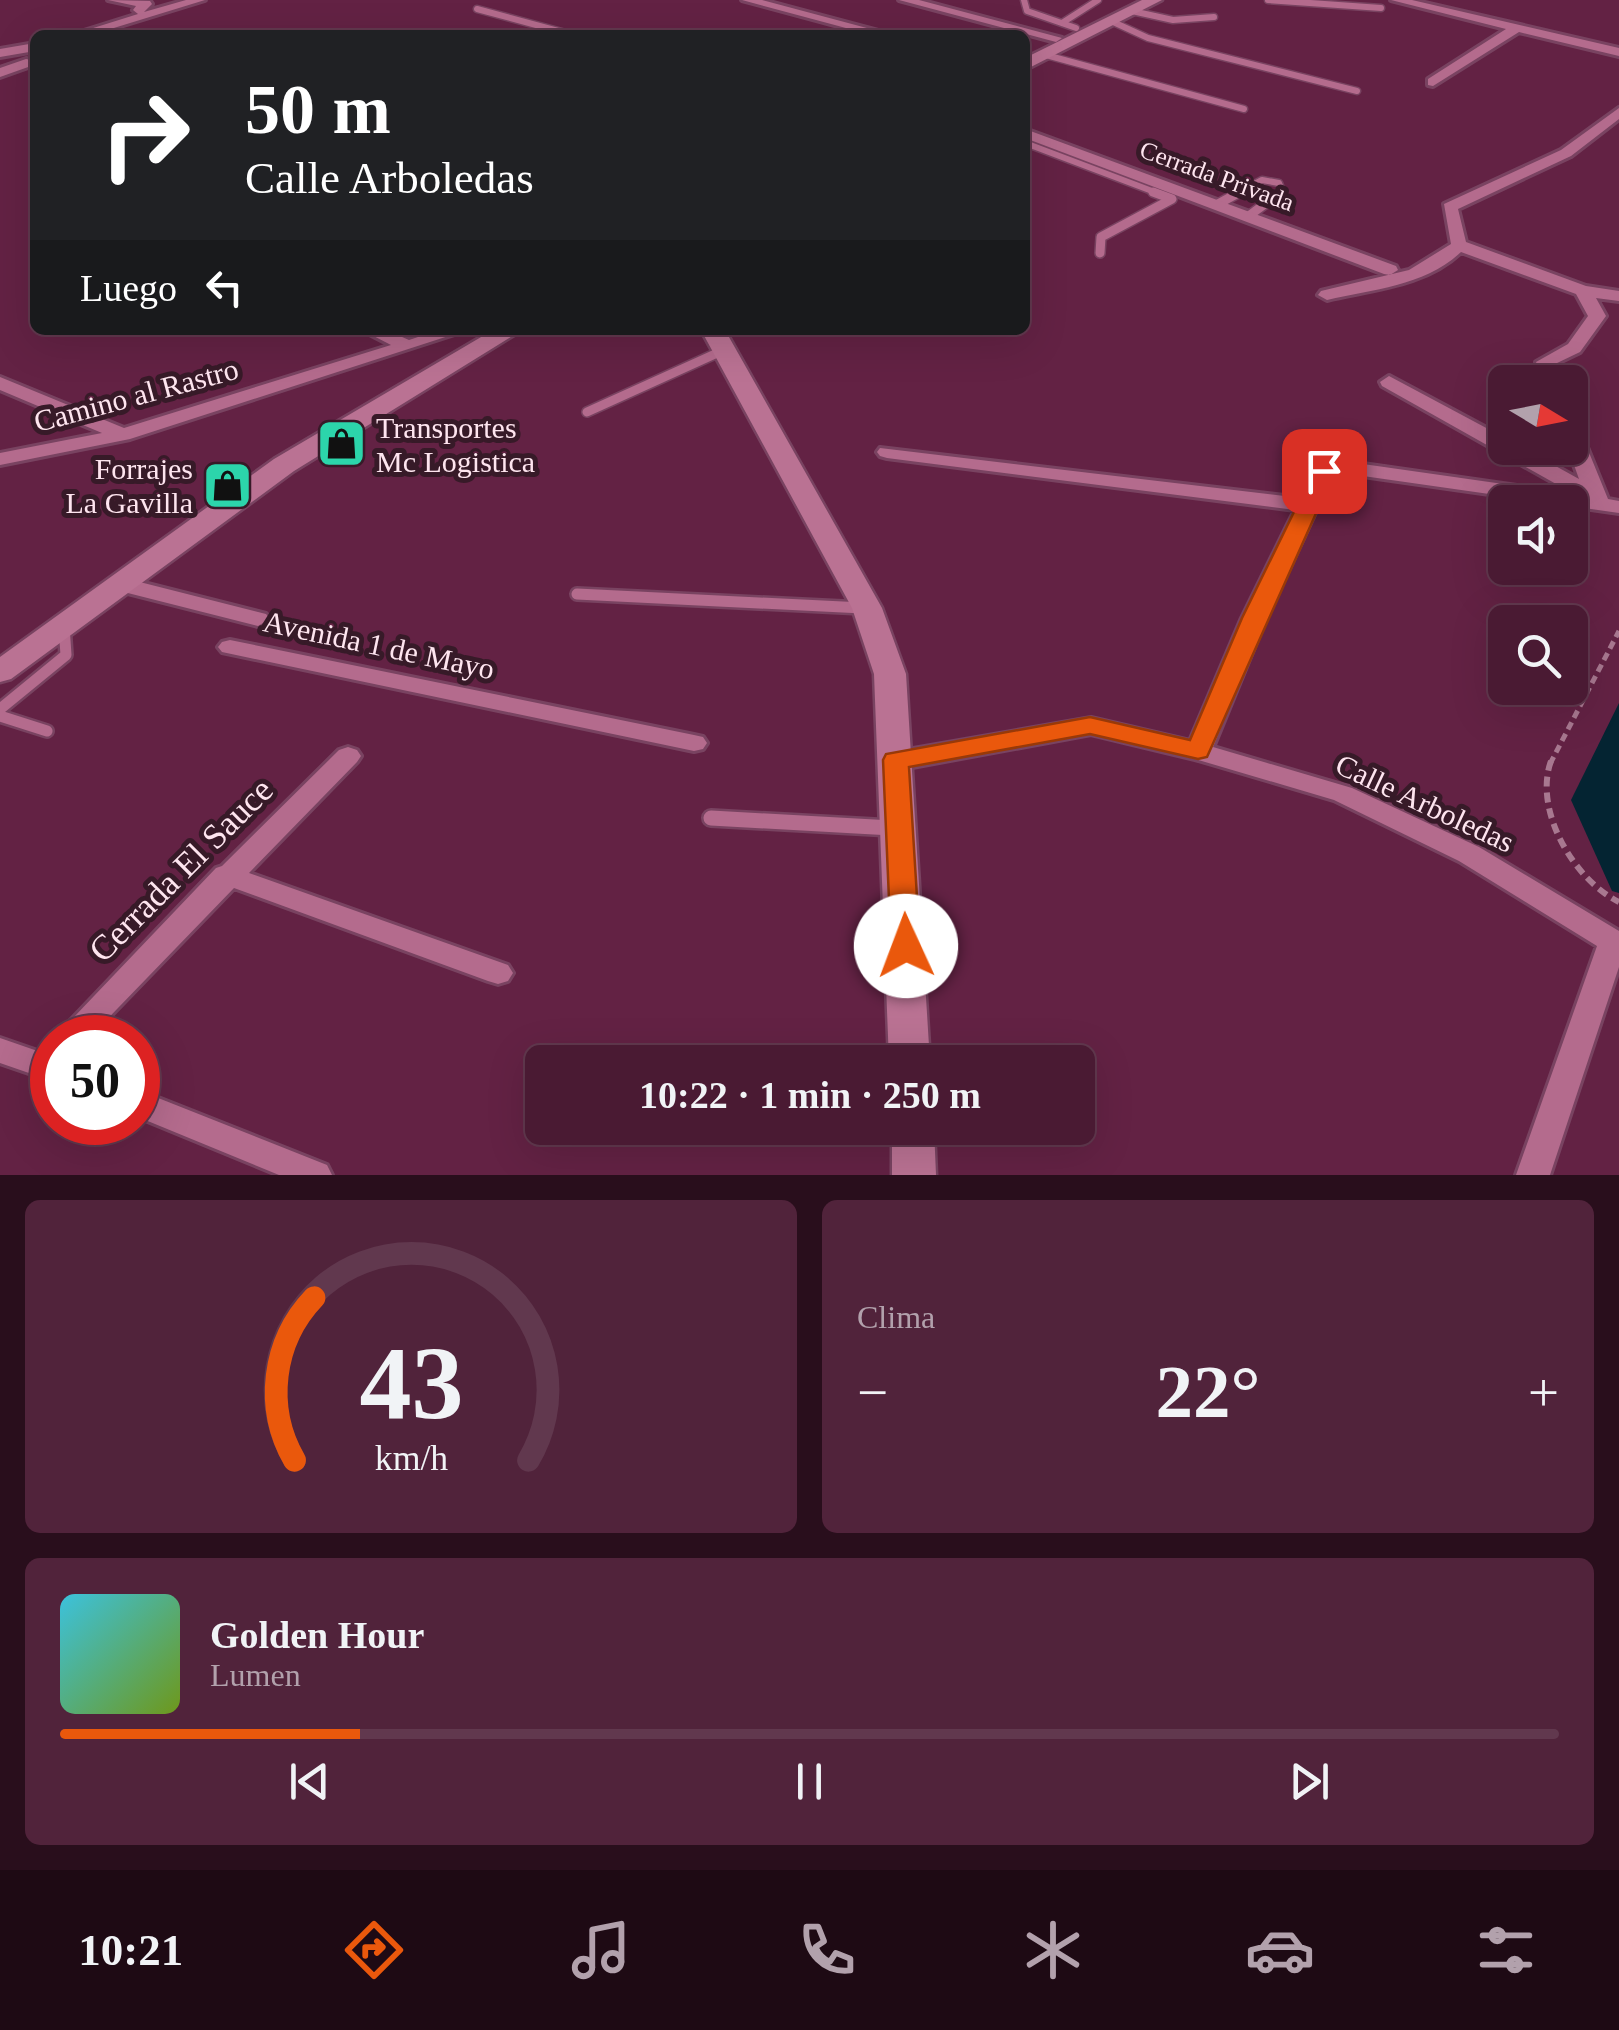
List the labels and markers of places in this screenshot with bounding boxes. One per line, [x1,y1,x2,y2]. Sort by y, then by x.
place label: Transportes Mc Logistica [376,411,535,478]
shop icon: Transportes Mc Logistica [315,418,367,470]
pin [1282,429,1367,514]
place label: Forrajes La Gavilla [66,452,193,519]
shop icon: Forrajes La Gavilla [202,459,254,511]

